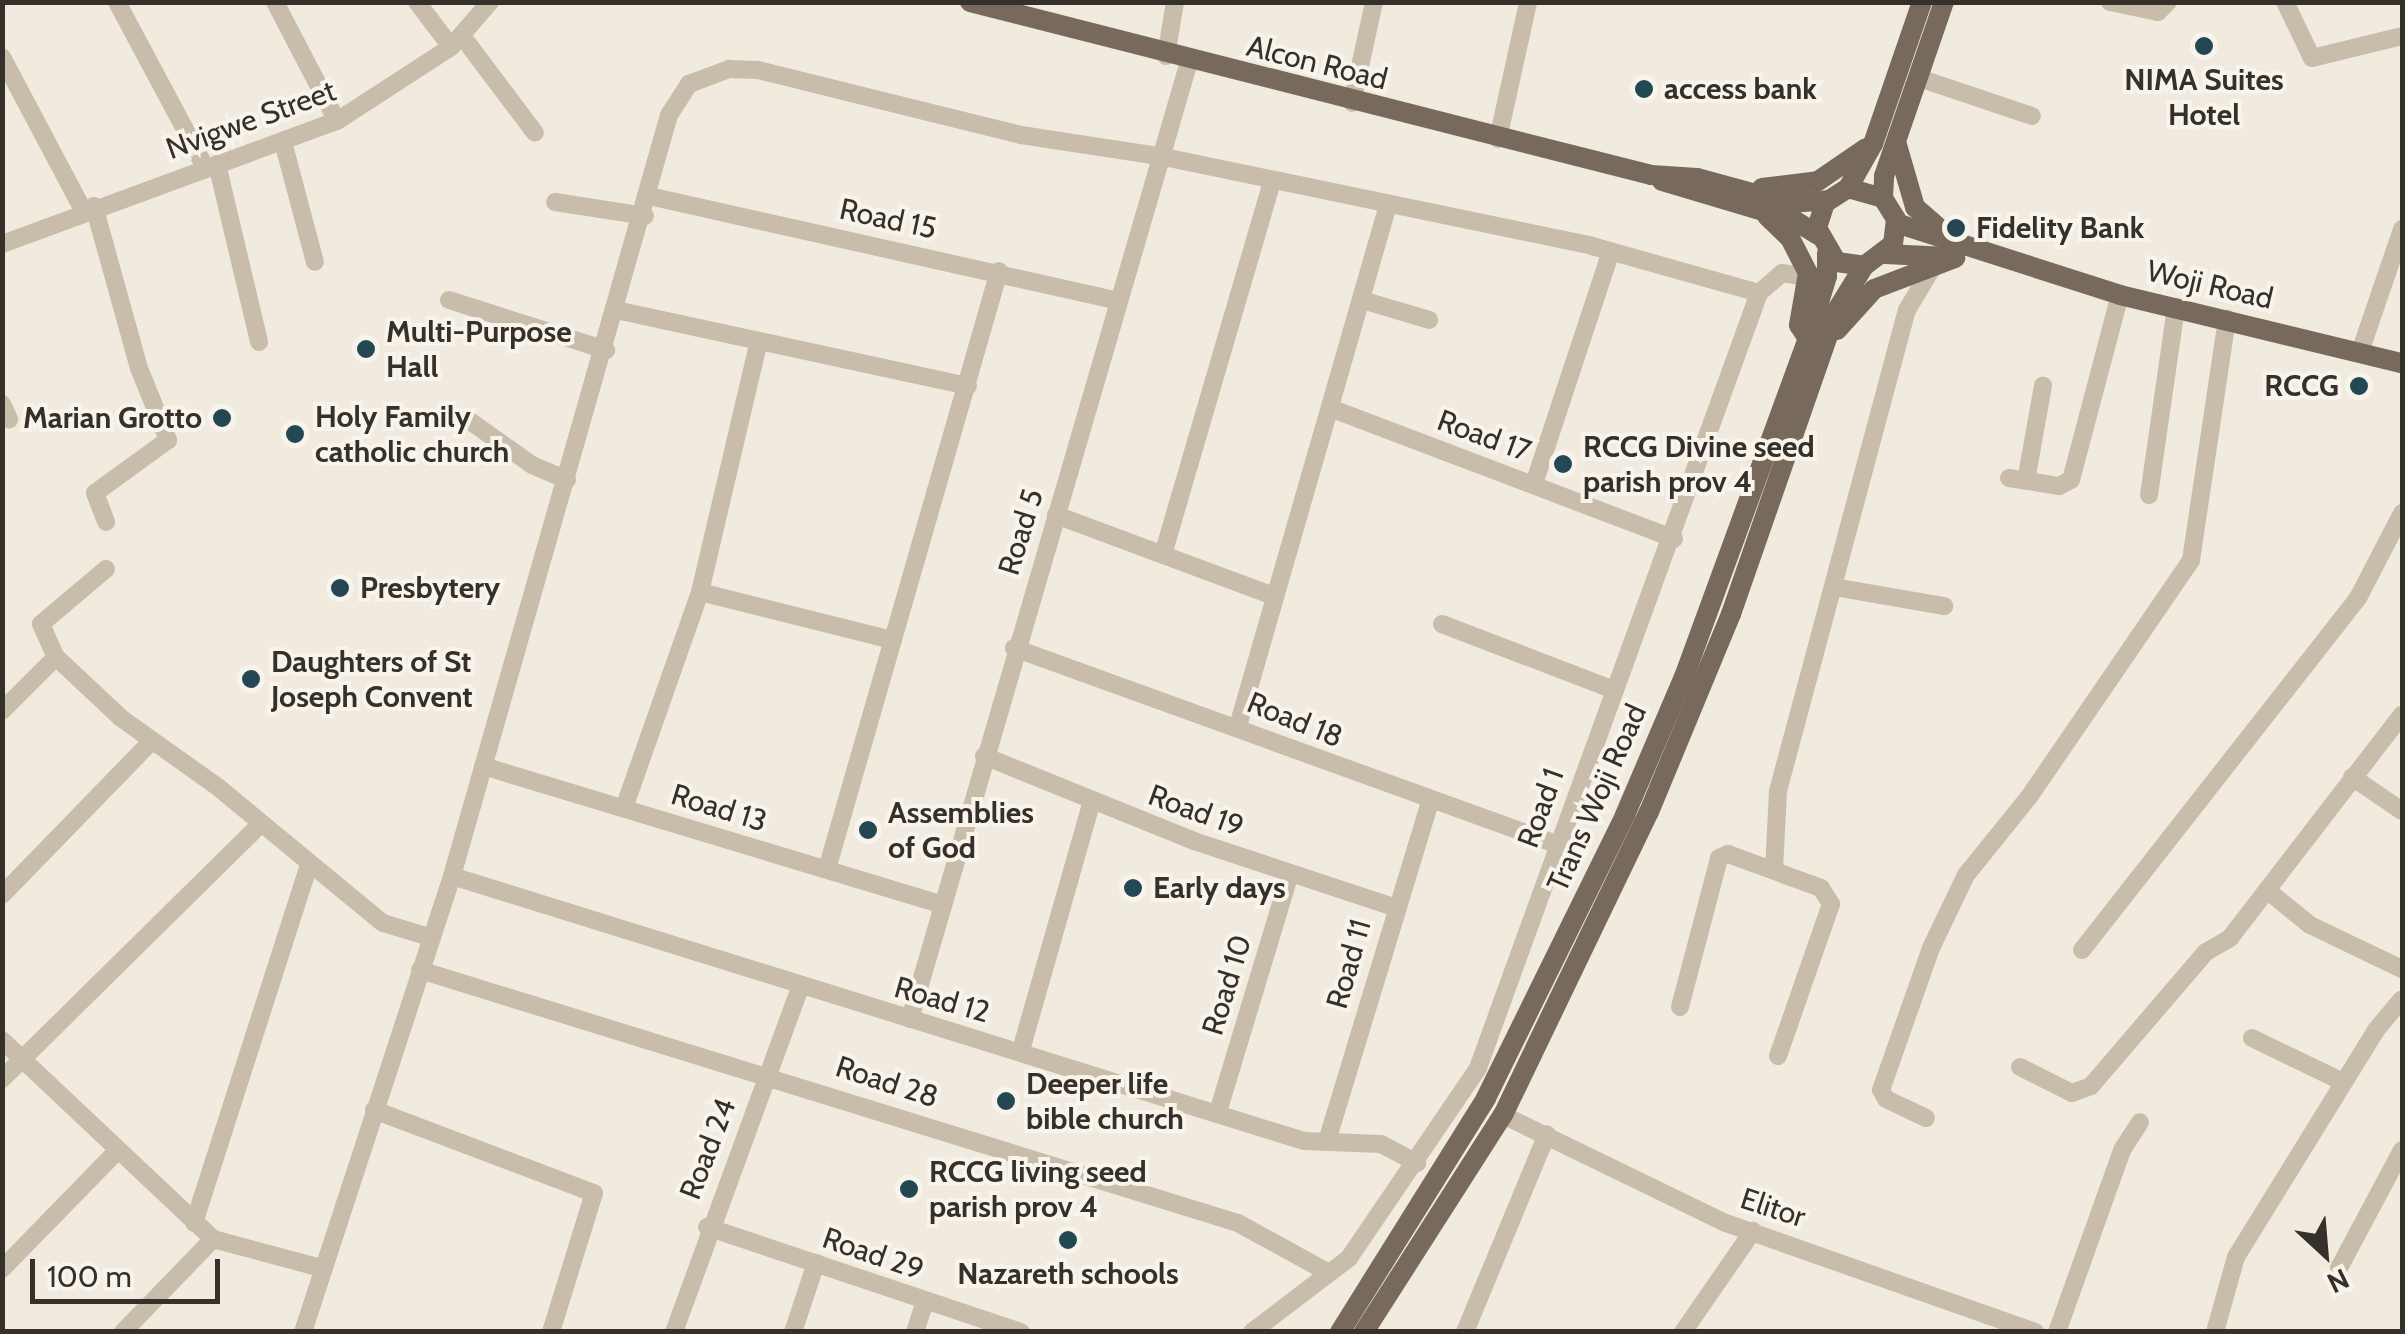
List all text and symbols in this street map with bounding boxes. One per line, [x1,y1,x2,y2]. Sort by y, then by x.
street label: Alcon Road [1243,28,1391,98]
marker: NIMA Suites Hotel [2193,35,2215,57]
place label: NIMA Suites Hotel [2124,62,2284,132]
place label: access bank [1664,71,1817,107]
street label: Nvigwe Street [161,73,341,167]
marker: access bank [1633,78,1655,100]
street label: Road 15 [836,191,940,247]
place label: Fidelity Bank [1976,210,2144,246]
marker: Fidelity Bank [1945,217,1967,239]
street label: Woji Road [2143,253,2277,317]
place label: Multi-Purpose Hall [386,314,572,384]
marker: Multi-Purpose Hall [355,338,377,360]
place label: RCCG [2264,368,2339,404]
marker: RCCG [2348,375,2370,397]
place label: Holy Family catholic church [315,399,509,470]
place label: Marian Grotto [23,400,202,436]
street label: Road 17 [1432,403,1536,469]
marker: Marian Grotto [211,407,233,429]
marker: Holy Family catholic church [284,423,306,445]
place label: RCCG Divine seed parish prov 4 [1583,429,1815,500]
marker: RCCG Divine seed parish prov 4 [1552,453,1574,475]
street label: Road 5 [991,485,1051,579]
place label: Presbytery [360,570,500,606]
marker: Presbytery [329,577,351,599]
place label: Daughters of St Joseph Convent [271,644,473,714]
marker: Daughters of St Joseph Convent [240,668,262,690]
street label: Road 18 [1242,685,1348,755]
street label: Trans Woji Road [1540,699,1654,897]
street label: Road 1 [1510,764,1572,852]
street label: Road 13 [667,776,771,840]
street label: Road 19 [1143,777,1249,845]
place label: Assemblies of God [888,795,1034,866]
marker: Assemblies of God [857,819,879,841]
place label: Early days [1153,870,1286,906]
marker: Early days [1122,877,1144,899]
street label: Road 11 [1319,915,1379,1013]
street label: Road 10 [1195,931,1259,1039]
street label: Road 12 [890,969,994,1031]
street label: Road 28 [831,1049,943,1115]
place label: Deeper life bible church [1026,1066,1184,1136]
marker: Deeper life bible church [995,1090,1017,1112]
street label: Road 24 [672,1094,744,1204]
place label: RCCG living seed parish prov 4 [929,1154,1147,1224]
marker: RCCG living seed parish prov 4 [898,1178,920,1200]
street label: Elitor [1736,1181,1810,1235]
north arrow [2275,1204,2375,1304]
street label: Road 29 [818,1220,928,1288]
marker: Nazareth schools [1057,1229,1079,1251]
scale bar [35,1239,225,1301]
place label: Nazareth schools [957,1256,1179,1292]
text: 100 m [47,1258,132,1295]
text: N [2322,1261,2355,1301]

